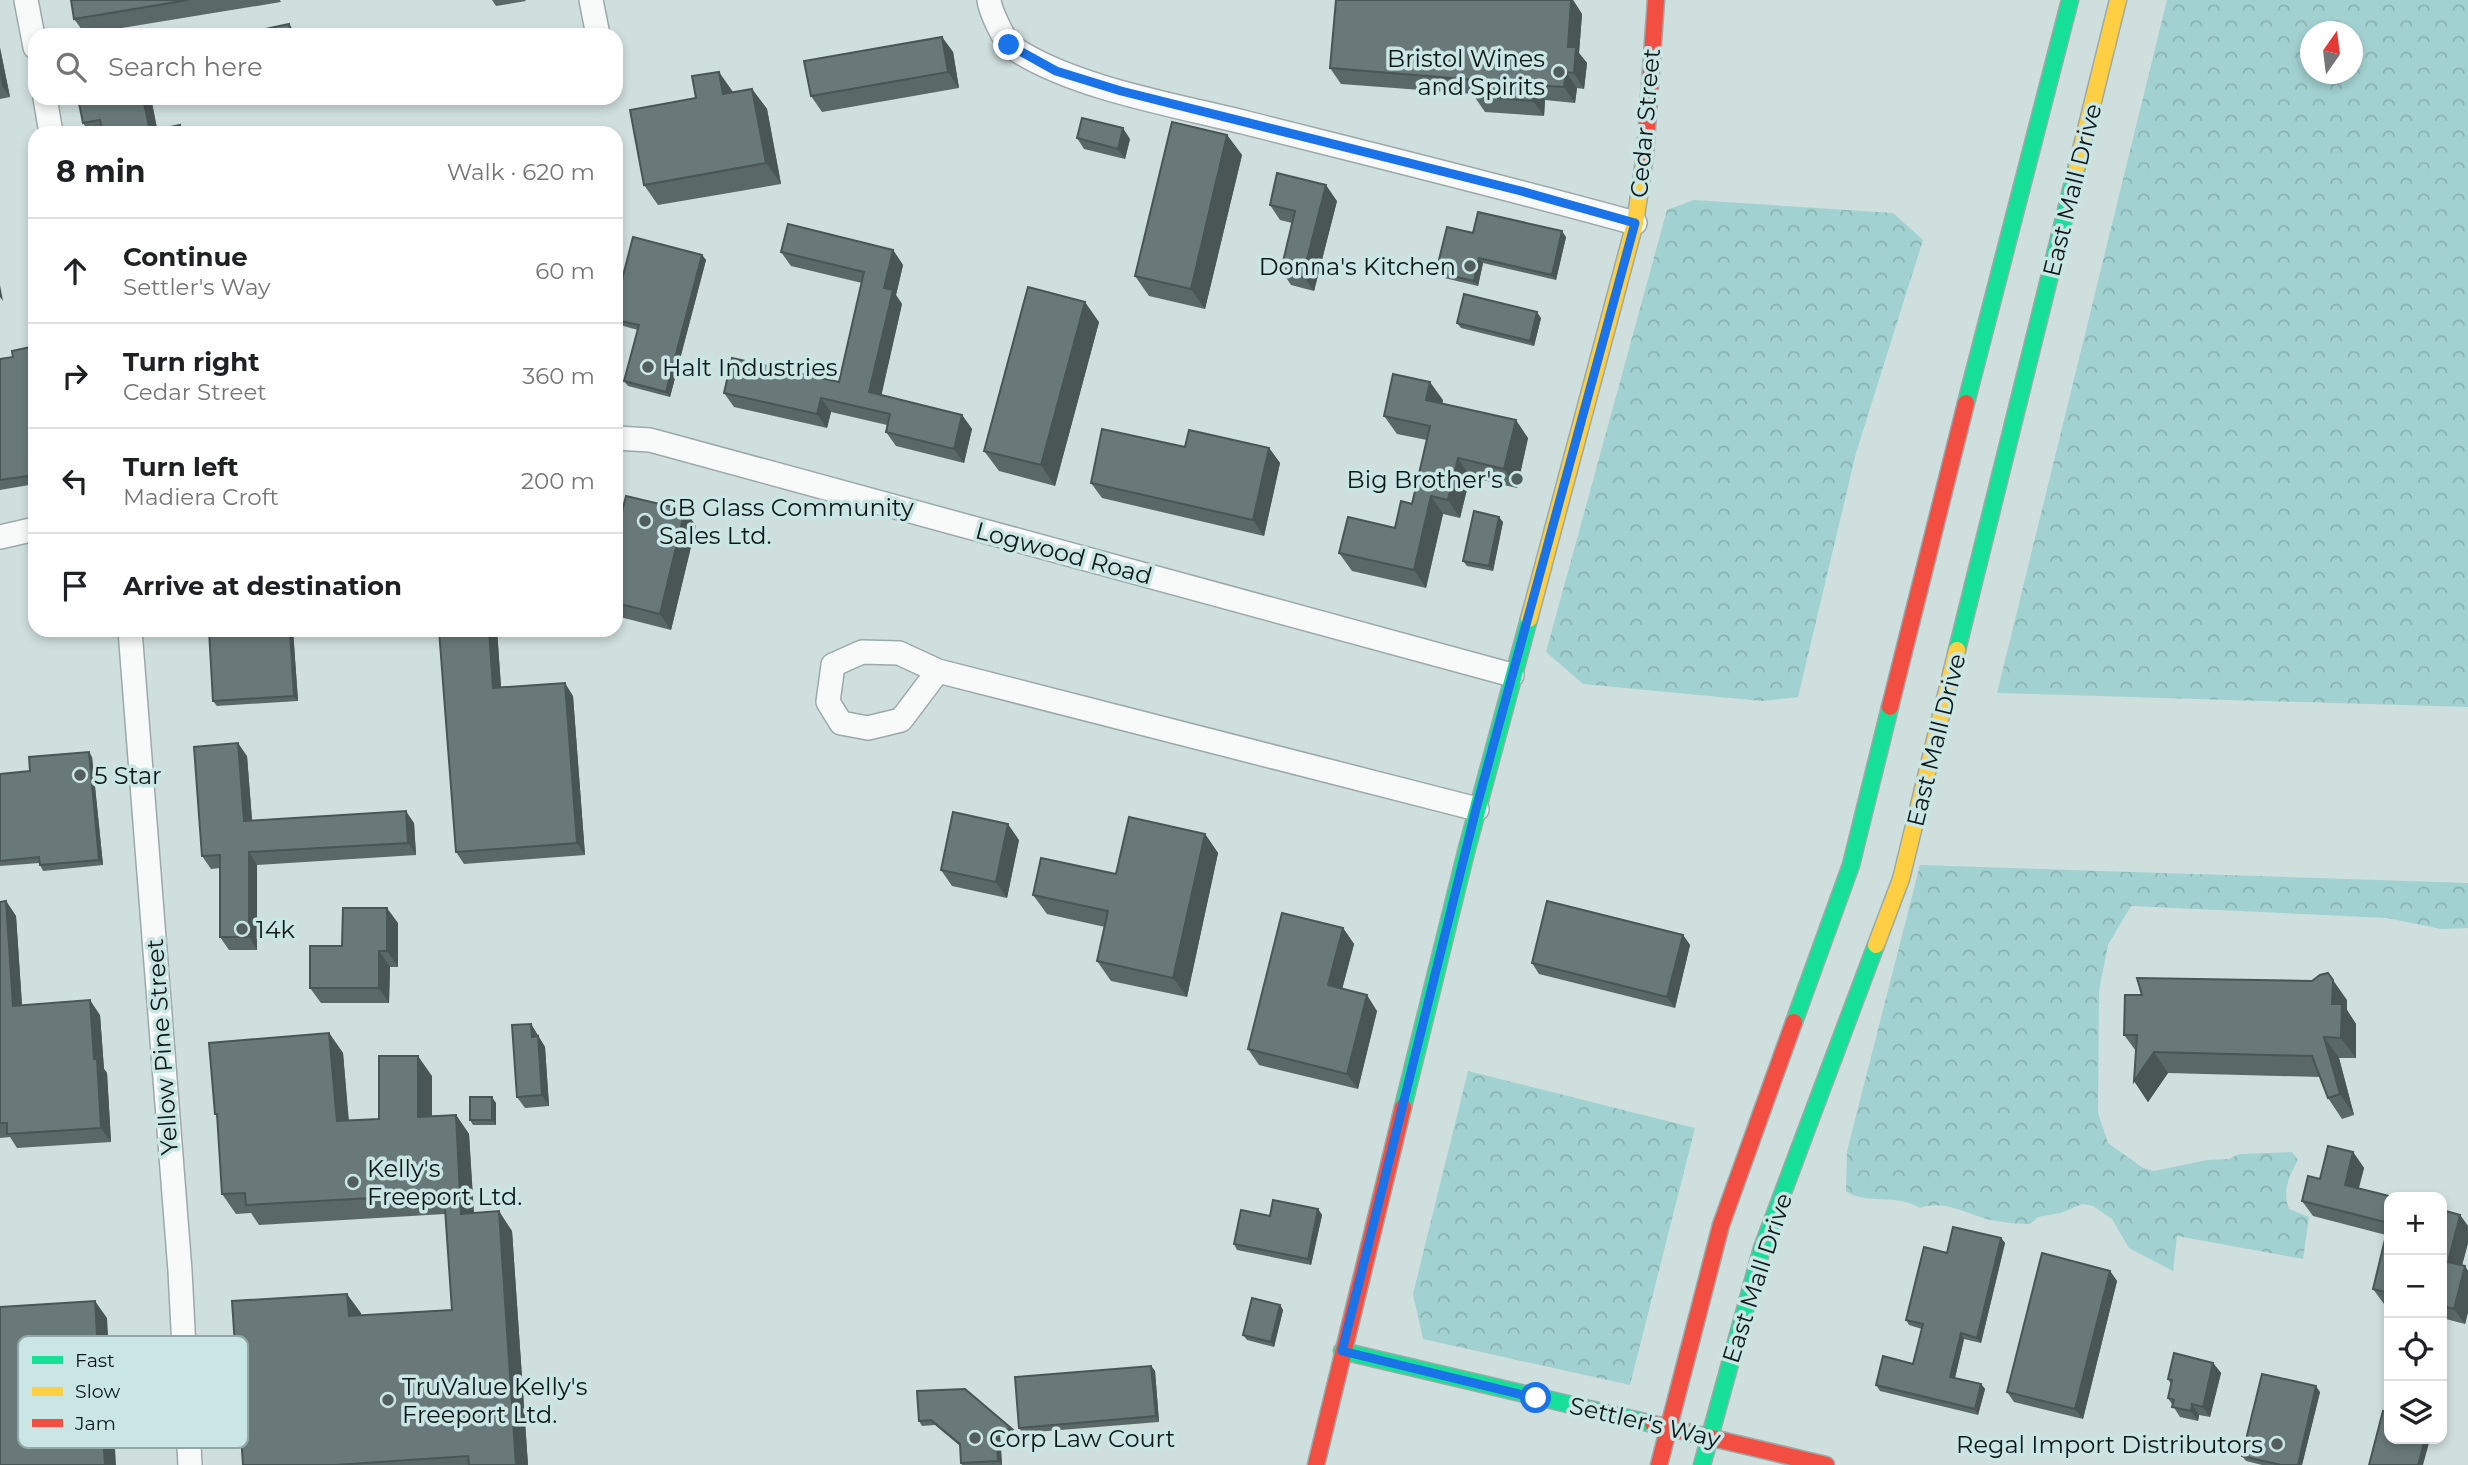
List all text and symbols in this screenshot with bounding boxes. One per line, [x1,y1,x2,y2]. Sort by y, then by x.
north arrow [2300,21,2363,84]
search box [28,28,623,105]
route end [993,29,1024,60]
place label: Bristol Wines and Spirits [1387,44,1545,101]
street label: Cedar Street [1624,47,1666,199]
icon: search [52,48,90,86]
text: Search here [108,51,263,83]
marker: Bristol Wines and Spirits [1551,64,1567,80]
street label: East Mall Drive [2037,101,2107,279]
text: 8 min [56,153,146,190]
text: Walk · 620 m [447,158,595,186]
text: Continue [123,241,248,273]
icon: ahead [56,252,94,290]
place label: Donna's Kitchen [1259,252,1456,281]
text: 60 m [535,257,595,285]
marker: Donna's Kitchen [1462,258,1478,274]
text: Settler's Way [123,273,270,301]
text: Turn right [123,346,259,378]
place label: Halt Industries [662,353,837,382]
icon: right [56,357,94,395]
marker: Halt Industries [640,359,656,375]
text: 360 m [522,362,595,390]
text: Cedar Street [123,378,267,406]
text: Turn left [123,451,239,483]
icon: left [56,462,94,500]
place label: Big Brother's [1347,465,1503,494]
text: 200 m [521,467,595,495]
marker: Big Brother's [1509,471,1525,487]
text: Madiera Croft [123,483,279,511]
place label: GB Glass Community Sales Ltd. [659,493,914,550]
marker: GB Glass Community Sales Ltd. [637,513,653,529]
street label: Logwood Road [973,515,1155,591]
icon: arrive [56,567,94,605]
text: Arrive at destination [123,570,402,602]
street label: East Mall Drive [1901,651,1971,829]
place label: 5 Star [94,761,162,790]
marker: 5 Star [72,767,88,783]
place label: 14k [256,915,296,944]
marker: 14k [234,921,250,937]
street label: Yellow Pine Street [140,938,184,1156]
place label: Kelly's Freeport Ltd. [367,1154,522,1211]
marker: Kelly's Freeport Ltd. [345,1174,361,1190]
street label: East Mall Drive [1716,1189,1798,1367]
map controls [2384,1192,2447,1444]
button: + [2384,1192,2447,1255]
button: − [2384,1255,2447,1318]
button: locate [2384,1318,2447,1381]
legend [18,1336,248,1448]
text: Fast [75,1349,115,1372]
place label: TruValue Kelly's Freeport Ltd. [402,1372,587,1429]
text: Slow [75,1380,120,1403]
button: layers [2384,1381,2447,1444]
route start [1520,1382,1551,1413]
street label: Settler's Way [1567,1391,1723,1453]
marker: TruValue Kelly's Freeport Ltd. [380,1392,396,1408]
text: Jam [74,1412,116,1435]
place label: Corp Law Court [989,1424,1176,1453]
marker: Corp Law Court [967,1430,983,1446]
place label: Regal Import Distributors [1956,1430,2263,1459]
marker: Regal Import Distributors [2269,1436,2285,1452]

